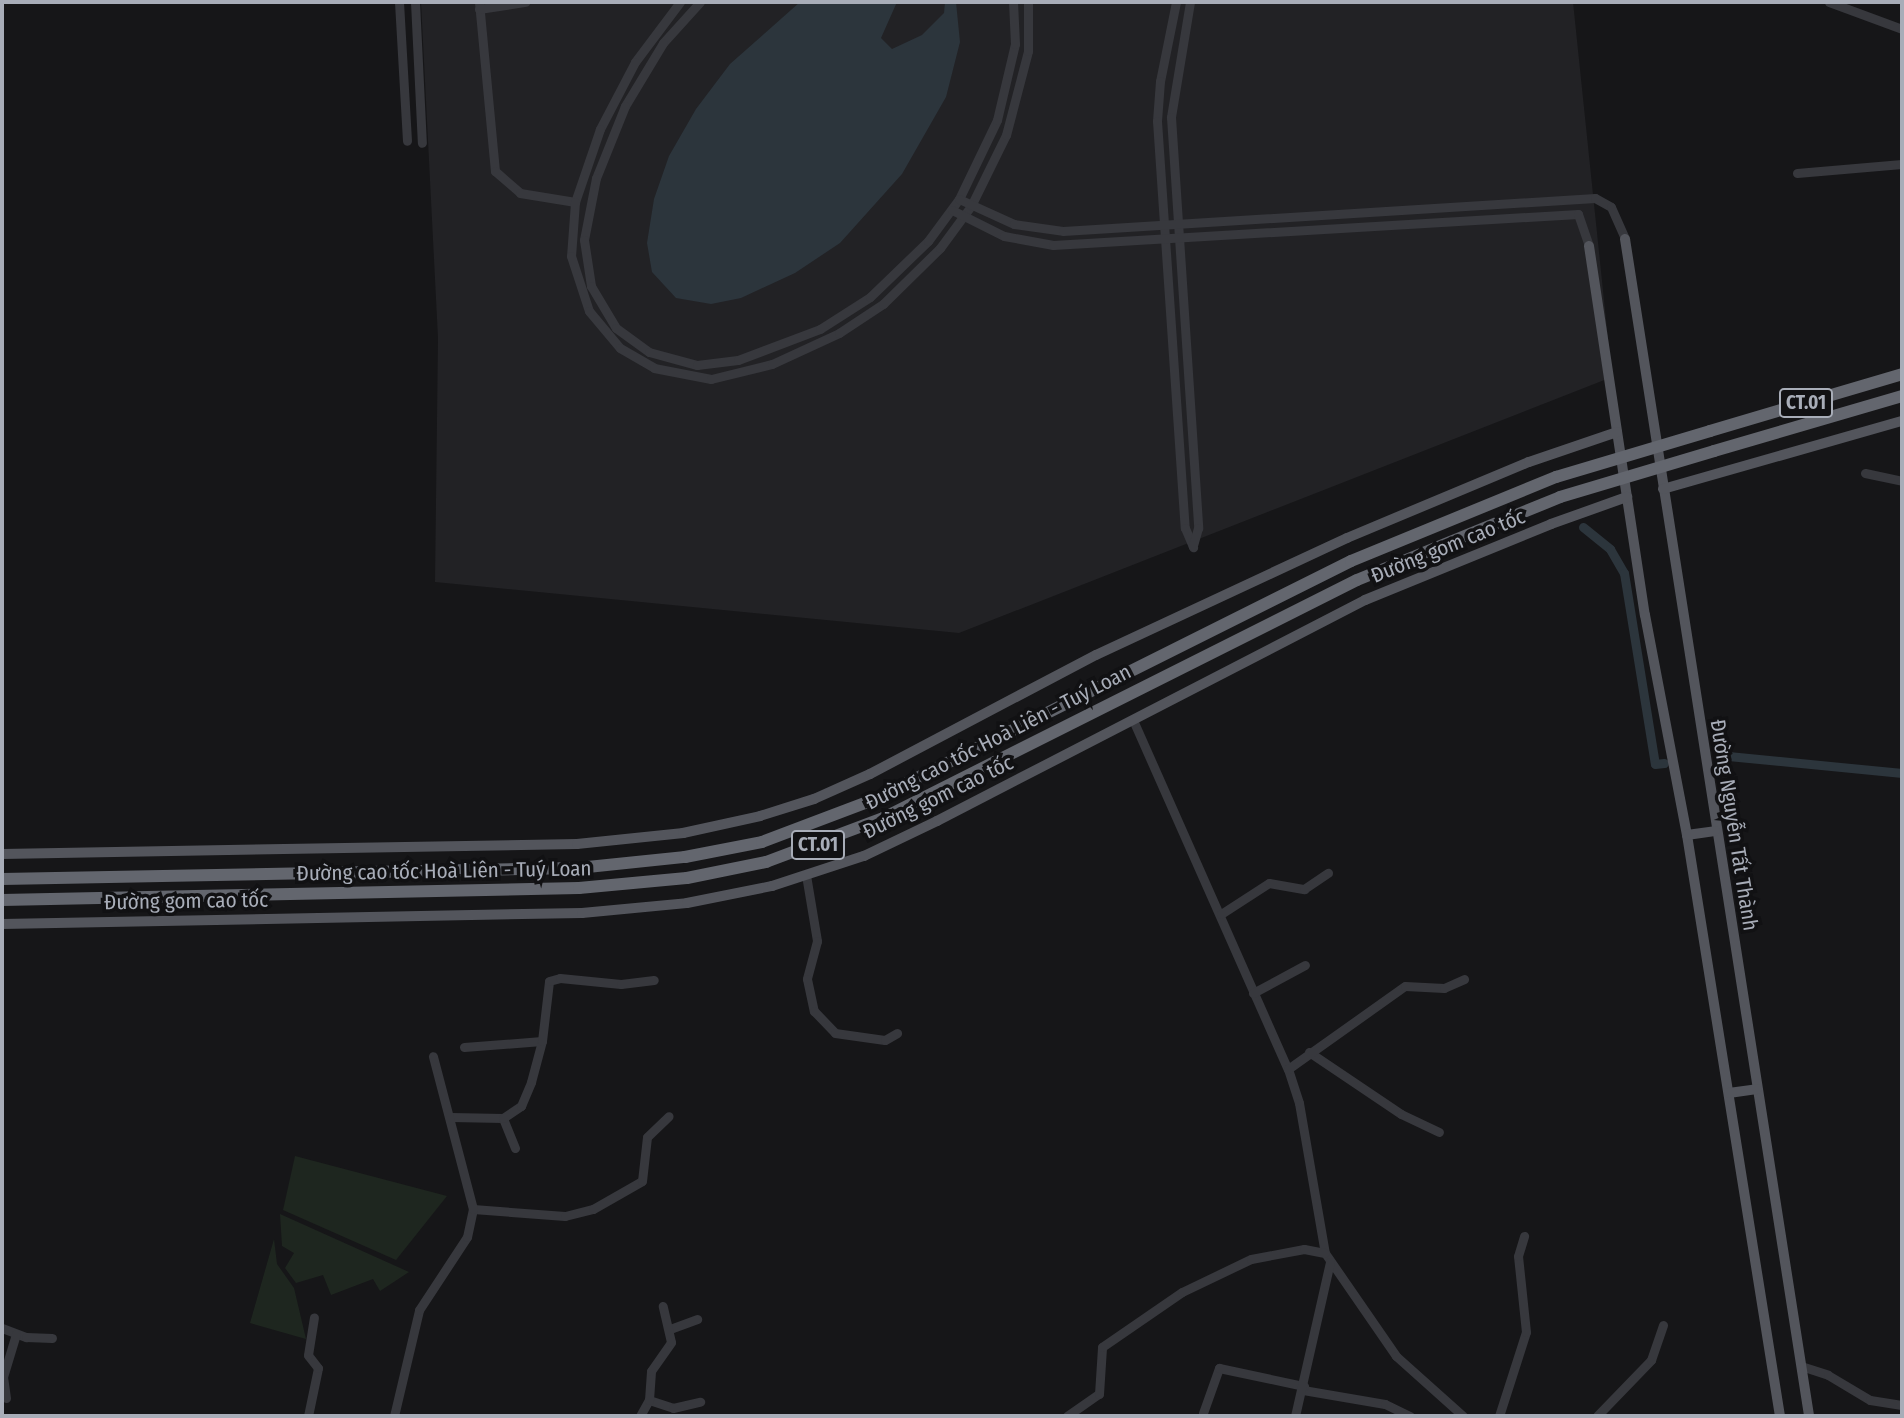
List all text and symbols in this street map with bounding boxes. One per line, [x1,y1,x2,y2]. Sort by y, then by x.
road number: CT.01 [1778,388,1834,418]
street label: Đường gom cao tốc [1367,504,1529,588]
street label: Đường cao tốc Hoà Liên - Tuý Loan [861,659,1135,815]
street label: Đường Nguyễn Tất Thành [1705,717,1763,933]
street label: Đường gom cao tốc [859,750,1017,844]
road number: CT.01 [790,830,846,860]
street label: Đường cao tốc Hoà Liên - Tuý Loan [296,856,592,886]
street label: Đường gom cao tốc [104,887,268,915]

